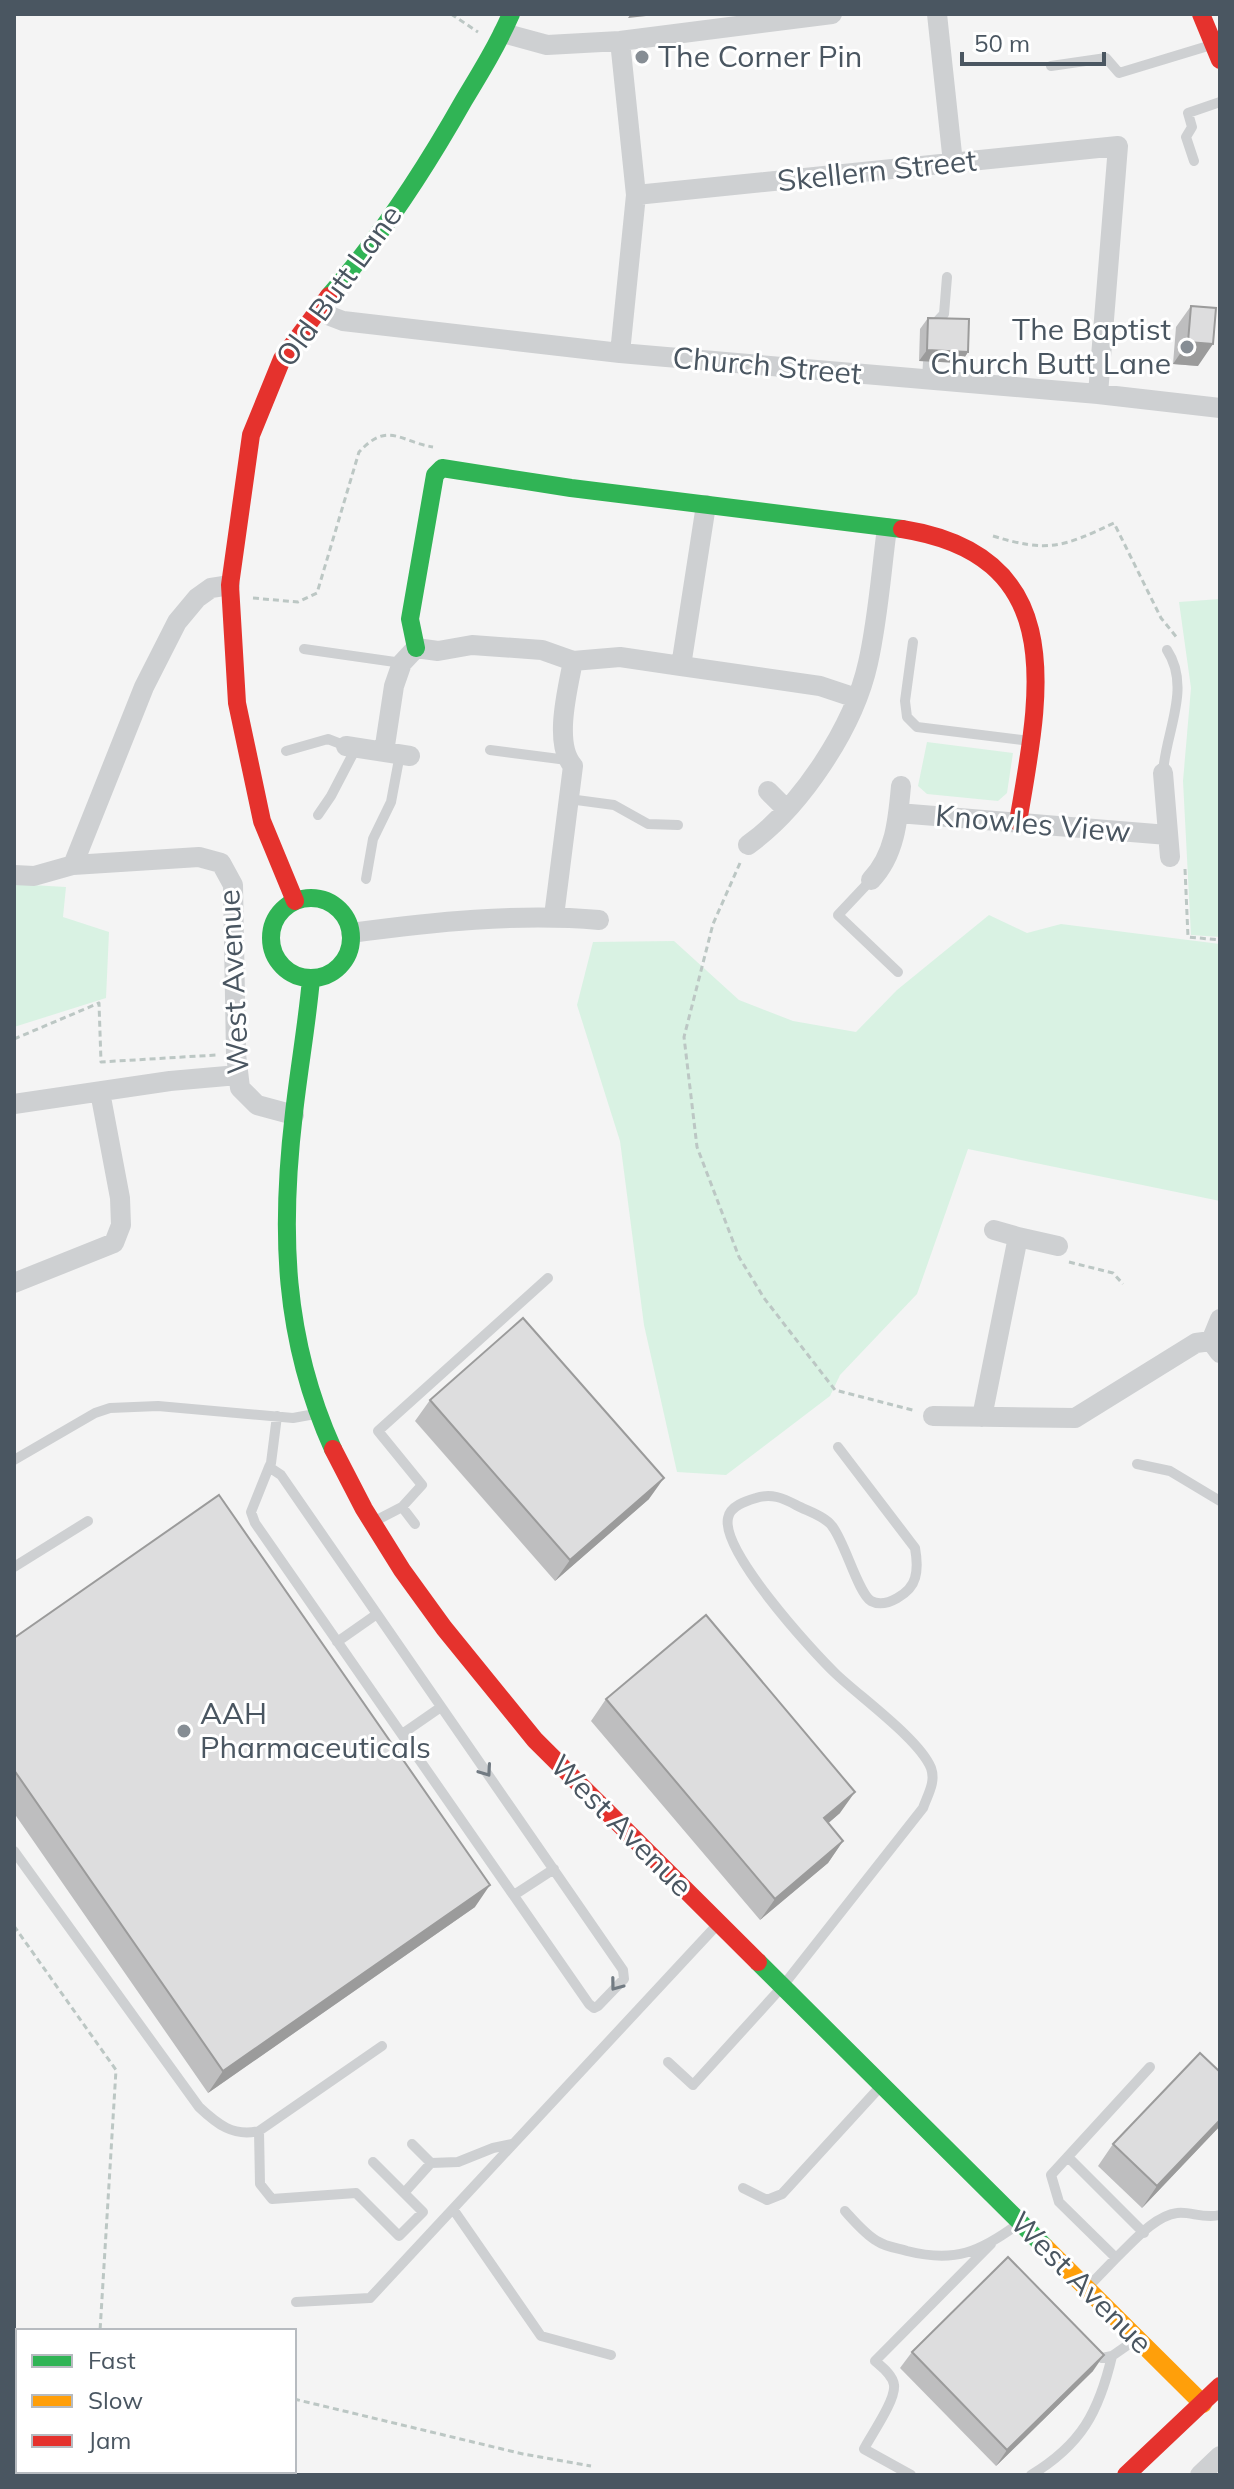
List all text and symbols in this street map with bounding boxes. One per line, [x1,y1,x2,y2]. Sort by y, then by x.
scale bar [962,16,1104,66]
text: 50 m [974,28,1030,58]
place label: The Corner Pin [658,37,862,75]
marker: The Corner Pin [633,48,651,66]
street label: Skellern Street [775,141,978,199]
street label: Old Butt Lane [267,197,410,374]
place label: The Baptist Church Butt Lane [930,310,1171,382]
street label: Church Street [671,338,863,392]
marker: The Baptist Church Butt Lane [1178,338,1196,356]
street label: Knowles View [934,796,1132,850]
street label: West Avenue [209,888,257,1076]
place label: AAH Pharmaceuticals [200,1694,431,1766]
marker: AAH Pharmaceuticals [175,1722,193,1740]
street label: West Avenue [543,1746,701,1904]
one-way arrow [476,1762,491,1776]
one-way arrow [612,1975,626,1990]
street label: West Avenue [1003,2203,1161,2361]
legend [16,2329,296,2473]
text: Fast [88,2345,136,2375]
text: Slow [88,2385,143,2415]
text: Jam [88,2425,131,2455]

